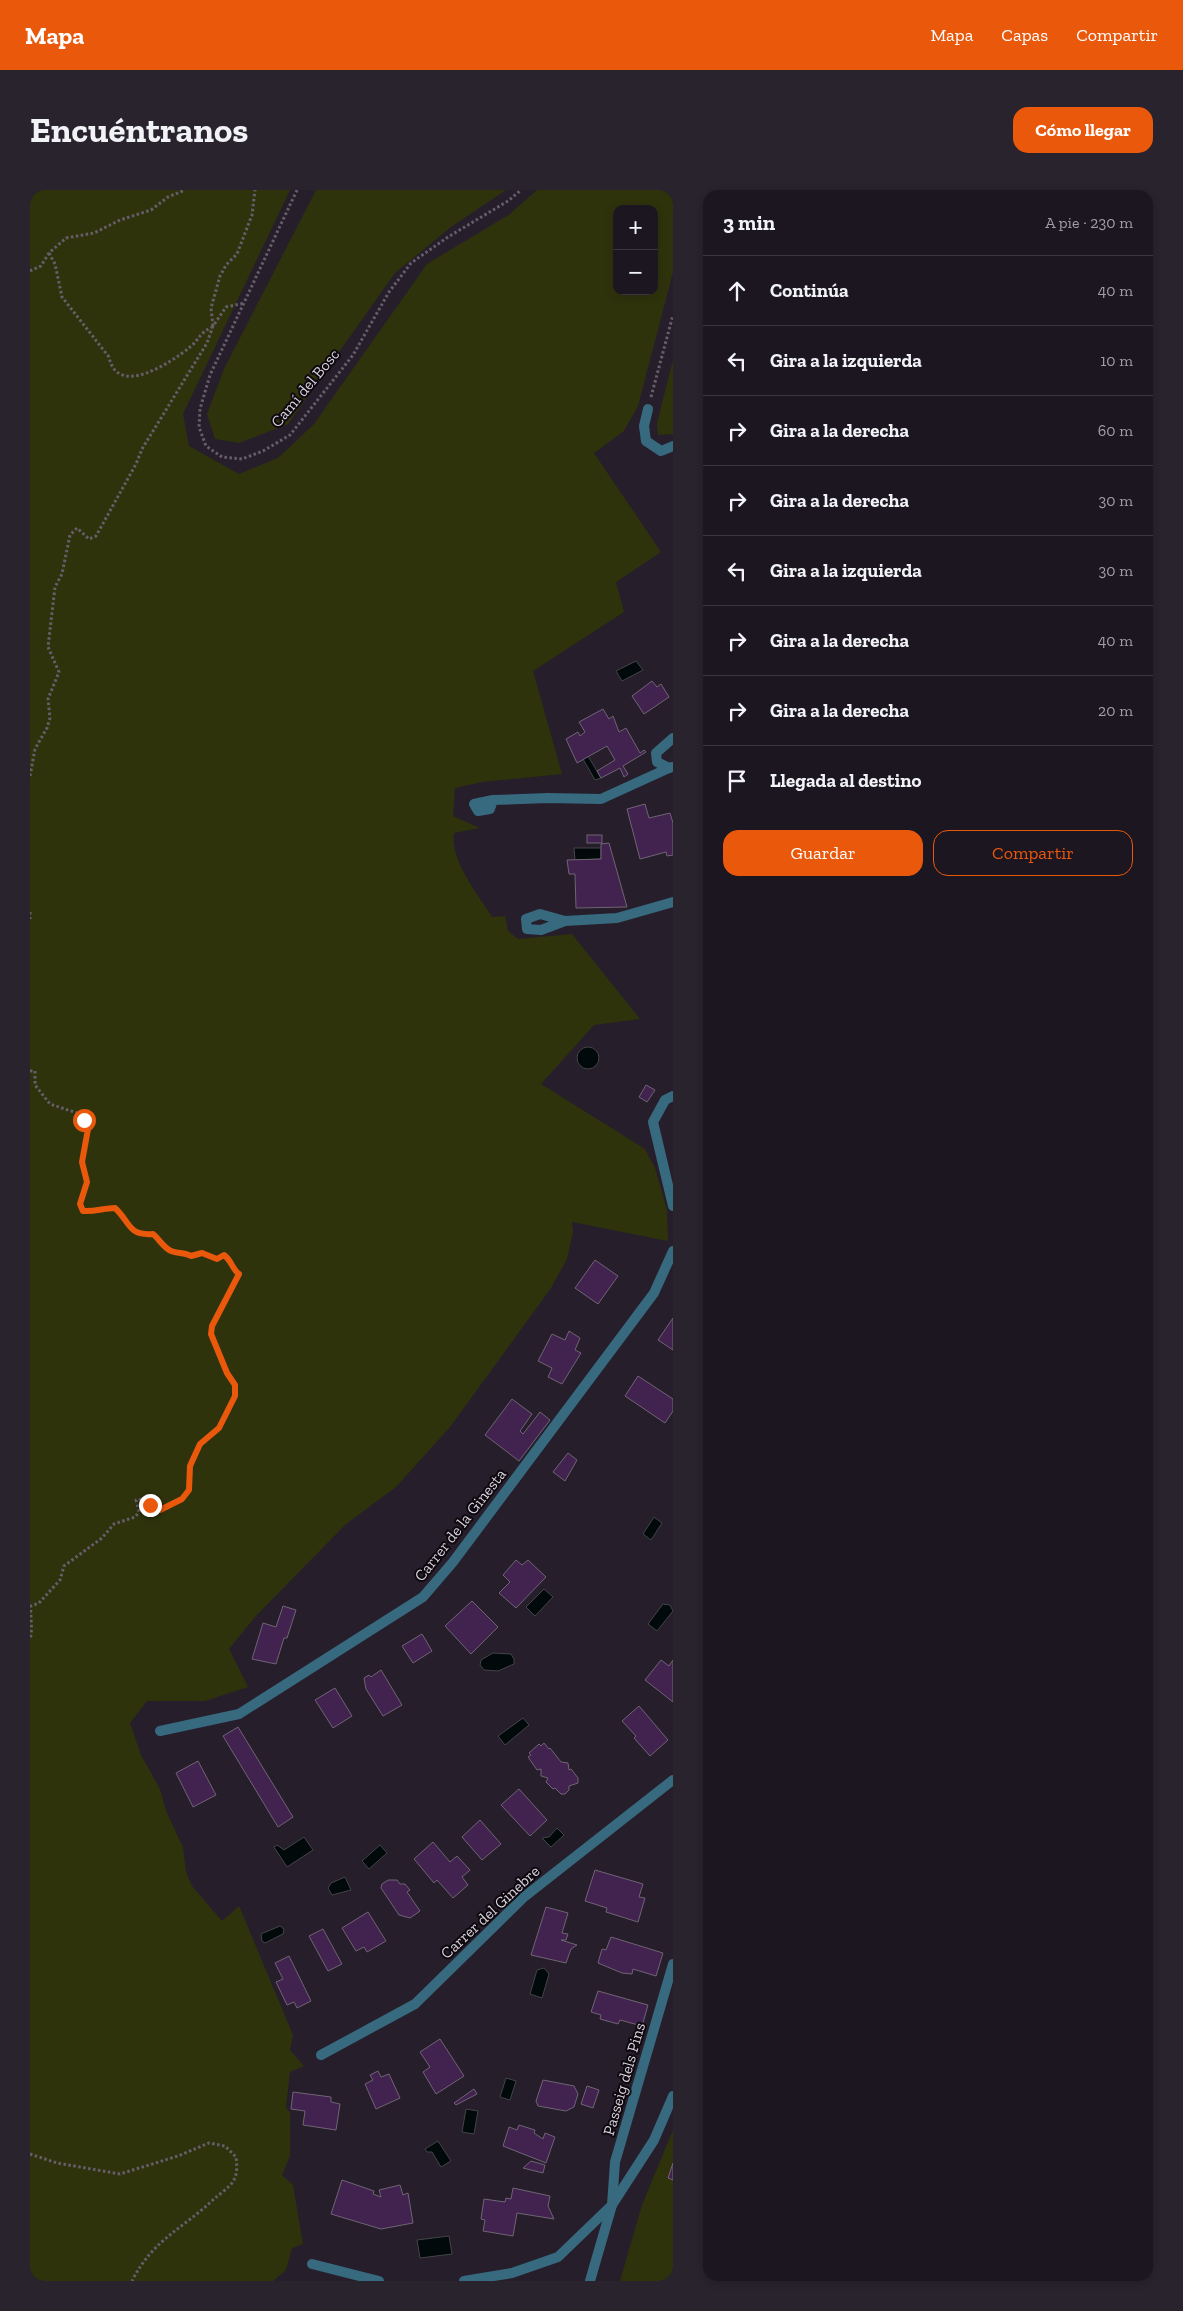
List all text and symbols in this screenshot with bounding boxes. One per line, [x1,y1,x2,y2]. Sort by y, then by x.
text: Mapa [25,21,84,50]
text: Mapa [930,24,973,46]
text: Capas [1001,24,1048,46]
text: Compartir [1076,24,1158,46]
button: Cómo llegar [1013,107,1153,153]
text: Encuéntranos [30,109,248,151]
map controls [613,205,658,295]
button: + [613,205,658,250]
text: 3 min [723,210,775,235]
text: A pie · 230 m [1045,213,1133,232]
button: − [613,250,658,295]
icon: ahead [723,277,751,305]
text: Continúa [770,279,849,302]
text: 40 m [1098,281,1133,300]
street label: Camí del Bosc [267,345,343,431]
icon: left [723,347,751,375]
text: Gira a la izquierda [770,349,922,372]
text: 10 m [1100,351,1133,370]
icon: right [723,417,751,445]
text: Gira a la derecha [770,419,909,442]
text: 60 m [1098,421,1133,440]
icon: right [723,487,751,515]
text: Gira a la derecha [770,489,909,512]
text: 30 m [1099,491,1133,510]
icon: left [723,557,751,585]
text: Gira a la izquierda [770,559,922,582]
text: 30 m [1099,561,1133,580]
icon: right [723,627,751,655]
text: Gira a la derecha [770,629,909,652]
text: 40 m [1098,631,1133,650]
icon: right [723,697,751,725]
text: Gira a la derecha [770,699,909,722]
text: 20 m [1098,701,1133,720]
icon: arrive [723,767,751,795]
text: Llegada al destino [770,769,921,792]
button: Guardar [723,830,923,876]
button: Compartir [933,830,1133,876]
route start [73,1109,96,1132]
street label: Carrer de la Ginesta [410,1465,510,1585]
route end [139,1494,162,1517]
street label: Carrer del Ginebre [437,1861,543,1963]
street label: Passeig dels Pins [599,2020,649,2138]

